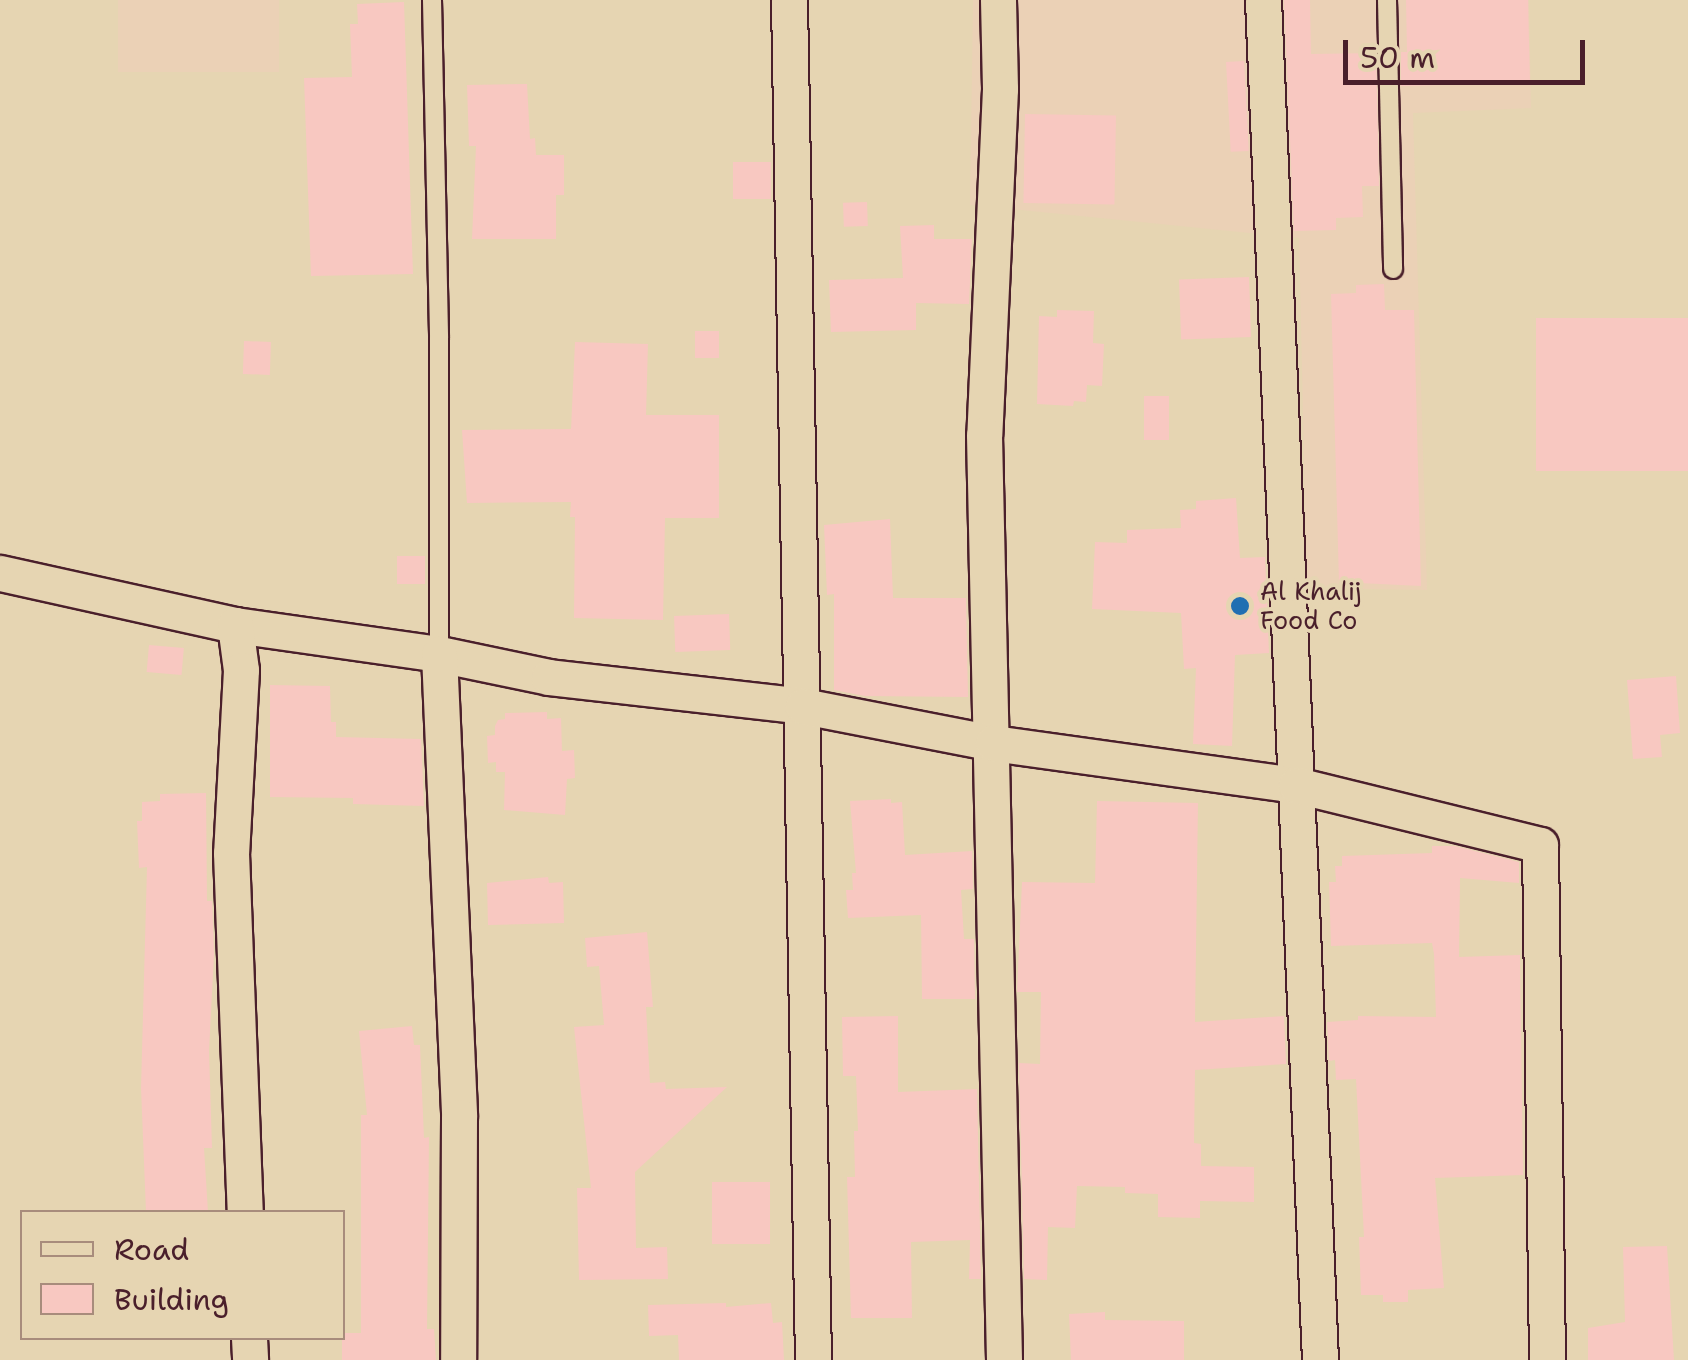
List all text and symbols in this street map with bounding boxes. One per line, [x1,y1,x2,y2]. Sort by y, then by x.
scale bar [1348,20,1590,82]
text: 50 m [1360,37,1435,78]
place label: Al Khalij Food Co [1260,577,1362,636]
marker: Al Khalij Food Co [1229,595,1251,617]
legend [20,1210,345,1340]
text: Road [114,1229,189,1270]
text: Building [114,1279,229,1320]

